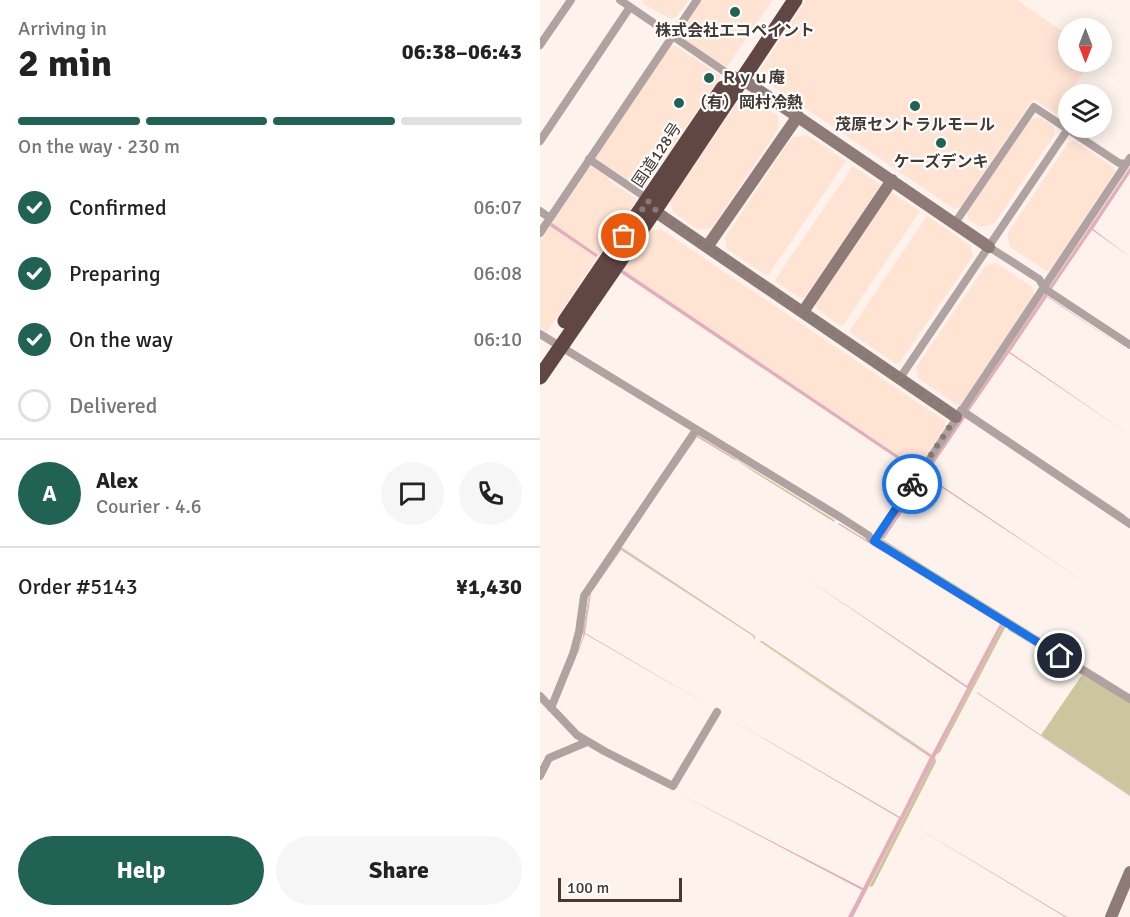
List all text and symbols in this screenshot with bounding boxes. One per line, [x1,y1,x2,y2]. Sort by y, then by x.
marker: 株式会社エコペイント [728,5,742,19]
text: Arriving in [18,16,107,41]
north arrow [1058,18,1112,72]
map controls [1058,18,1112,138]
place label: 株式会社エコペイント [655,21,815,41]
text: 06:38–06:43 [402,38,522,65]
text: 2 min [18,39,112,87]
place label: Ｒｙｕ庵 [721,68,785,88]
marker: Ｒｙｕ庵 [702,71,716,85]
button: layers [1058,84,1112,138]
place label: （有）岡村冷熱 [691,93,803,113]
marker: （有）岡村冷熱 [672,96,686,110]
marker: 茂原セントラルモール [908,99,922,113]
place label: 茂原セントラルモール [835,115,995,135]
street label: 国道128号 [628,119,686,191]
text: On the way · 230 m [18,134,180,159]
marker: ケーズデンキ [934,136,948,150]
place label: ケーズデンキ [893,152,989,172]
icon: check [18,191,51,224]
text: Confirmed [69,194,167,221]
text: 06:07 [473,195,522,220]
pin [598,210,649,261]
icon: bag [607,219,640,252]
icon: check [18,257,51,290]
text: Preparing [69,260,161,287]
text: 06:08 [473,261,522,286]
icon: check [18,323,51,356]
text: On the way [69,326,173,353]
text: 06:10 [473,327,522,352]
text: Delivered [69,392,157,419]
courier [882,454,942,514]
button: chat [381,462,444,525]
button: phone [459,462,522,525]
text: Alex [96,467,138,494]
icon: bike [896,468,929,501]
text: A [42,480,57,507]
text: Courier · 4.6 [96,494,202,519]
text: Order #5143 [18,573,138,600]
text: ¥1,430 [456,573,522,600]
pin [1034,630,1085,681]
icon: home [1043,639,1076,672]
button: Help [18,836,264,905]
button: Share [276,836,522,905]
scale bar [558,875,682,902]
text: 100 m [567,878,609,898]

